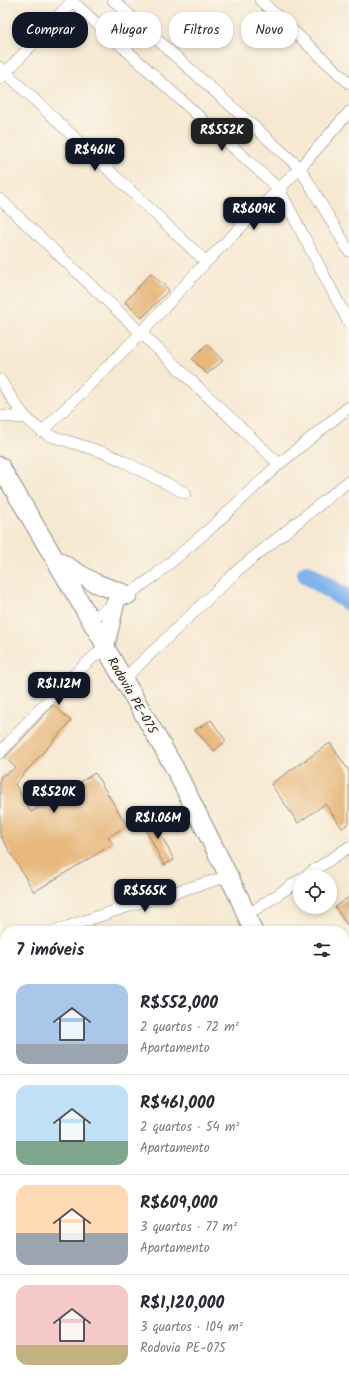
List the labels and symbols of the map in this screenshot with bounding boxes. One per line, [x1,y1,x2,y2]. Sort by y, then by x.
pin: R$552K [189,118,255,152]
pin: R$461K [62,138,128,172]
pin: R$609K [221,197,287,231]
street label: Rodovia PE-075 [101,653,163,739]
pin: R$1.12M [22,672,96,706]
pin: R$520K [21,780,87,814]
pin: R$1.06M [121,806,195,840]
pin: R$565K [112,879,178,913]

